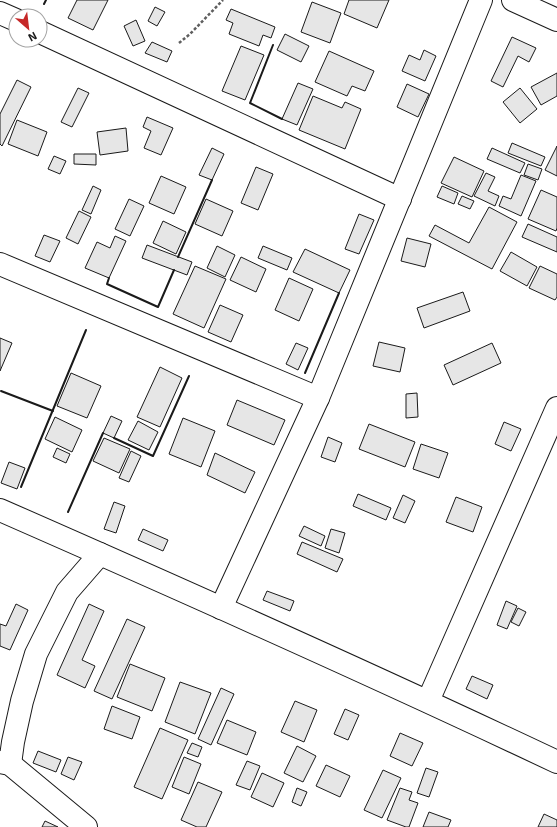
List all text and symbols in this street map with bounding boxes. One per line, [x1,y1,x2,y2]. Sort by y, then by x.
north arrow [8,8,48,48]
text: N [26,30,39,45]

